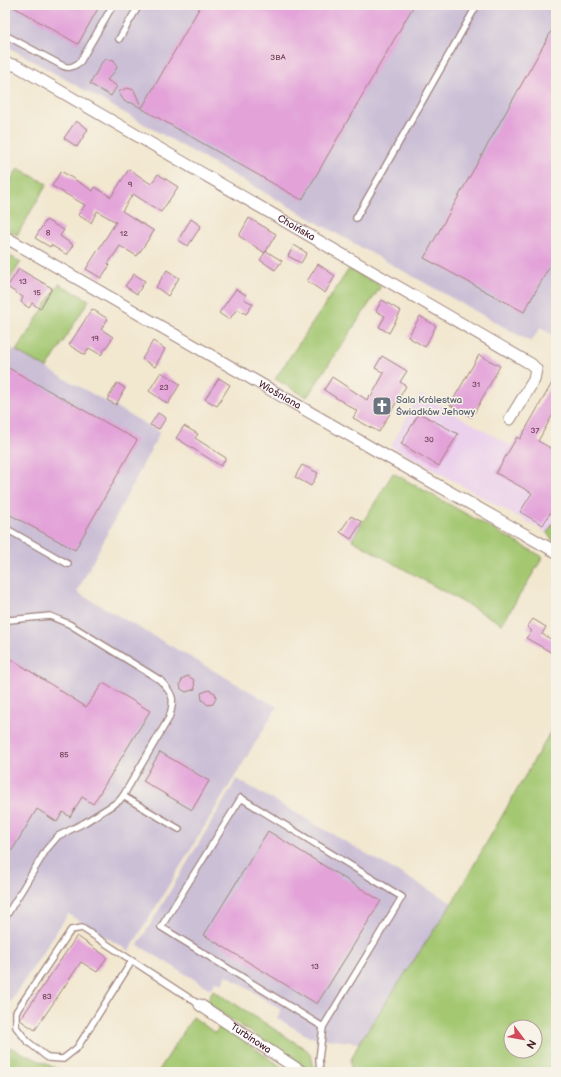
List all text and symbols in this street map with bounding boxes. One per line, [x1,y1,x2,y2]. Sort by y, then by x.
house number: 3BA [270,53,286,62]
house number: 9 [128,180,133,189]
street label: Choińska [275,212,317,244]
house number: 8 [46,228,51,237]
house number: 12 [120,229,128,238]
house number: 13 [19,277,27,286]
house number: 15 [33,288,41,297]
house number: 19 [91,334,99,343]
street label: Wiośniana [256,378,304,412]
house number: 31 [472,380,480,389]
house number: 23 [159,383,169,392]
place label: Sala Królestwa Świadków Jehowy [396,394,476,418]
church icon: Sala Królestwa Świadków Jehowy [371,395,393,417]
house number: 37 [531,426,539,435]
house number: 30 [424,435,434,444]
house number: 85 [59,750,69,759]
house number: 13 [311,962,319,971]
house number: 83 [42,992,52,1001]
north arrow [503,1019,543,1059]
street label: Turbinowa [228,1021,274,1056]
text: N [523,1037,539,1051]

